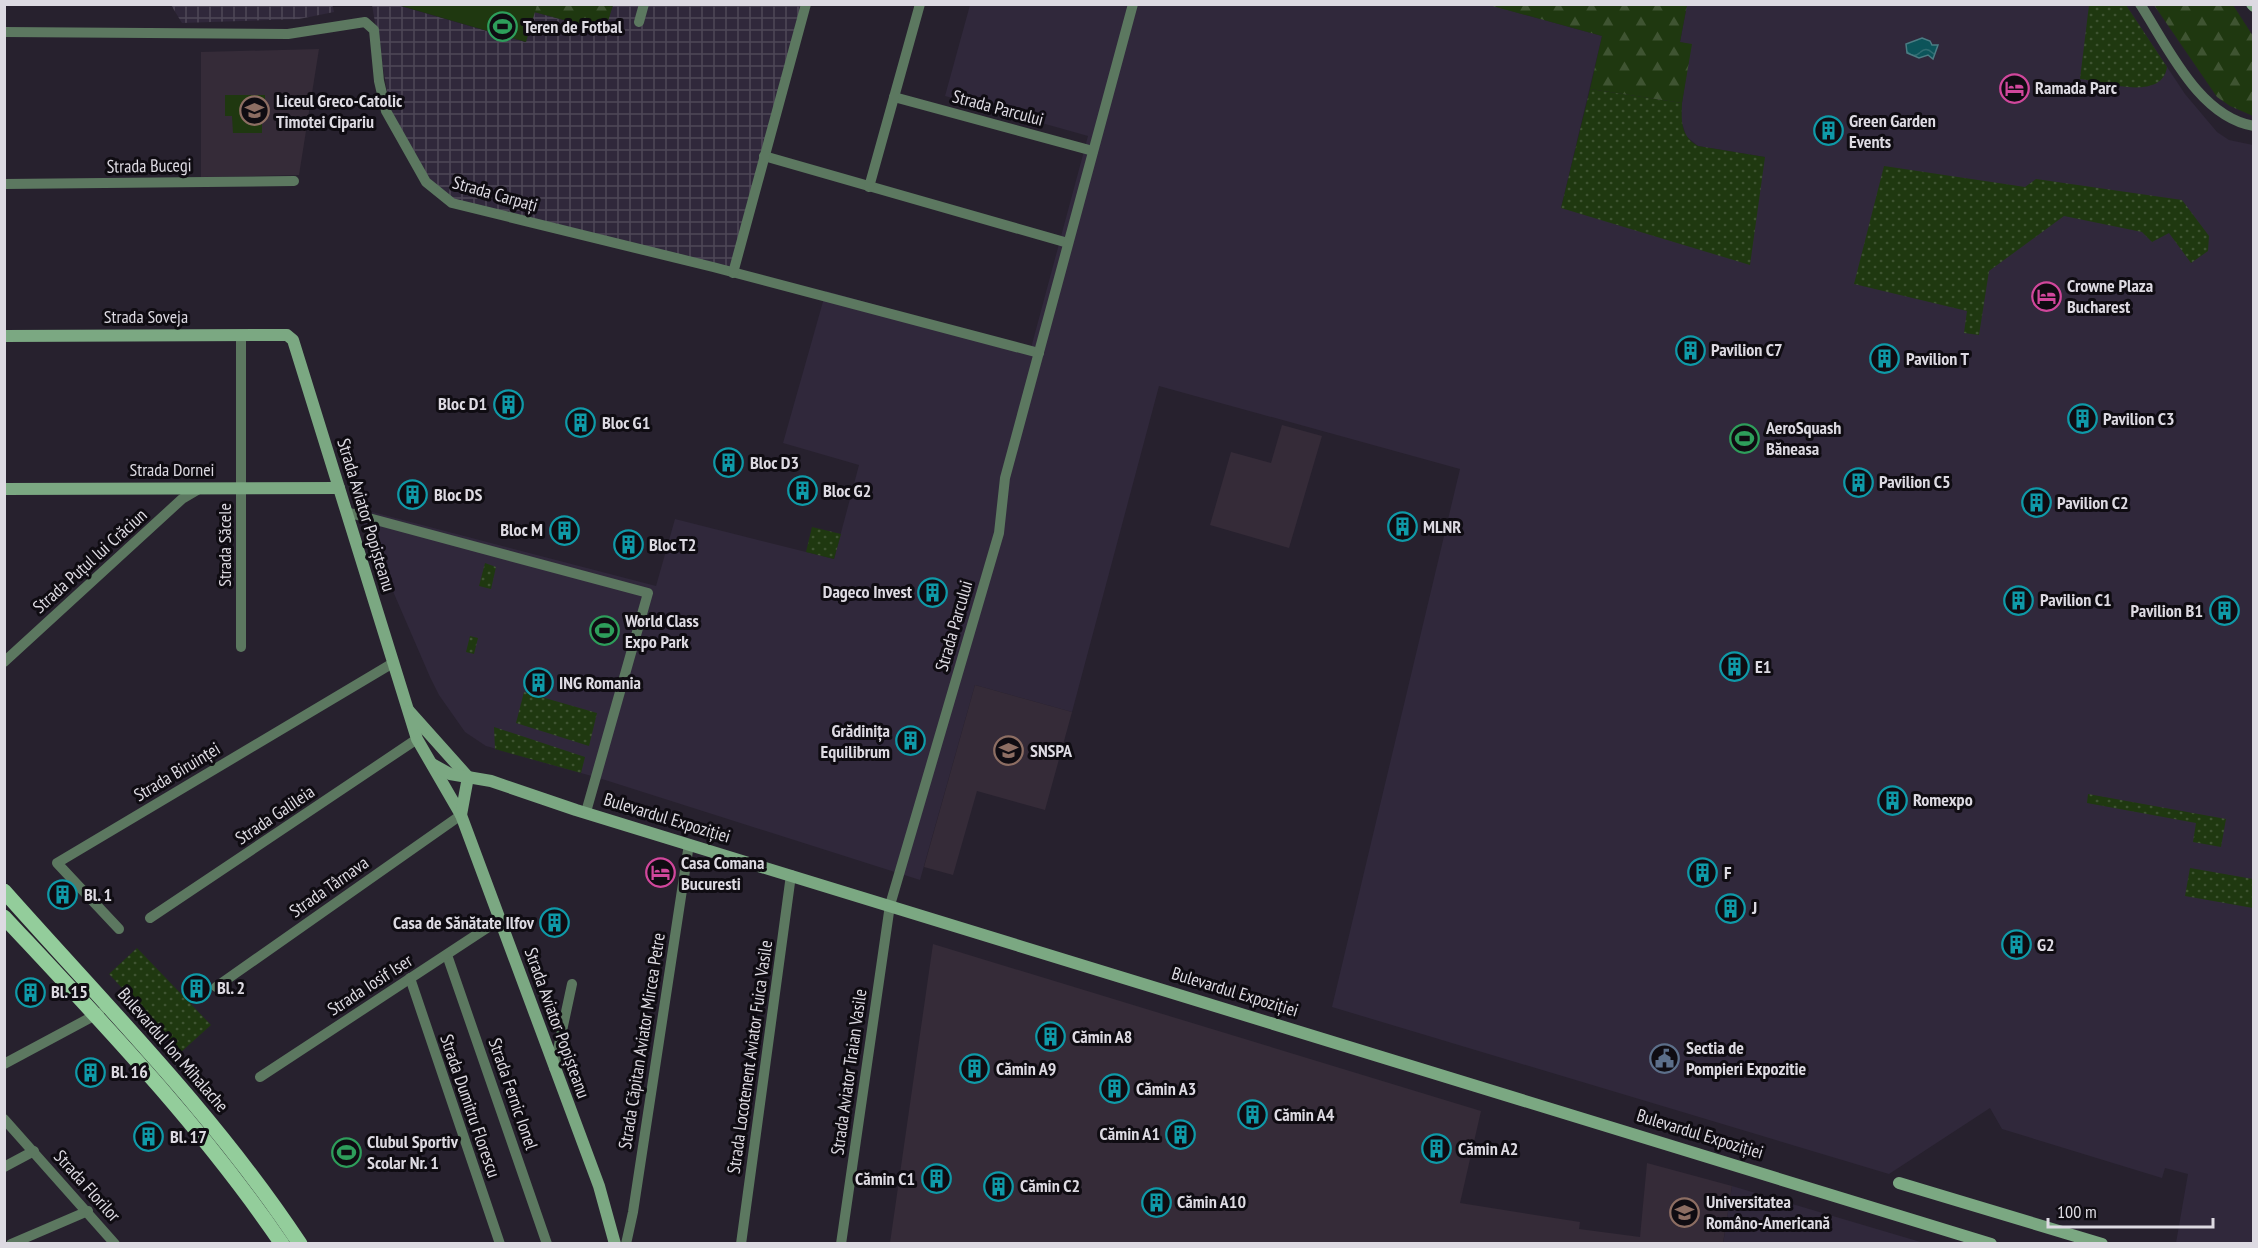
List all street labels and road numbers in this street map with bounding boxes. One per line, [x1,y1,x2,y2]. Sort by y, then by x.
street label: Strada Parcului [950,84,1046,131]
street label: Strada Bucegi [106,153,192,178]
street label: Strada Carpați [450,170,540,217]
street label: Strada Soveja [104,305,188,328]
street label: Strada Aviator Popișteanu [332,436,401,594]
street label: Strada Dornei [130,458,215,481]
street label: Strada Puțul lui Crăciun [28,503,152,618]
street label: Strada Săcele [213,503,236,587]
street label: Strada Parcului [930,578,977,674]
street label: Strada Biruinței [129,737,224,806]
street label: Strada Galileia [231,780,319,849]
street label: Bulevardul Expoziției [601,787,733,848]
street label: Strada Târnava [285,851,373,922]
street label: Strada Căpitan Aviator Mircea Petre [613,931,670,1151]
street label: Strada Locotenent Aviator Fuica Vasile [722,939,777,1175]
street label: Strada Aviator Popișteanu [519,944,595,1101]
street label: Strada Iosif Iser [323,949,417,1021]
street label: Bulevardul Expoziției [1169,961,1301,1022]
street label: Bulevardul Ion Mihalache [113,983,234,1117]
street label: Strada Aviator Traian Vasile [825,987,872,1156]
street label: Strada Dumitru Florescu [435,1031,506,1181]
street label: Strada Fernic Ionel [484,1035,544,1153]
street label: Bulevardul Expoziției [1634,1103,1766,1164]
street label: Strada Florilor [49,1145,126,1226]

